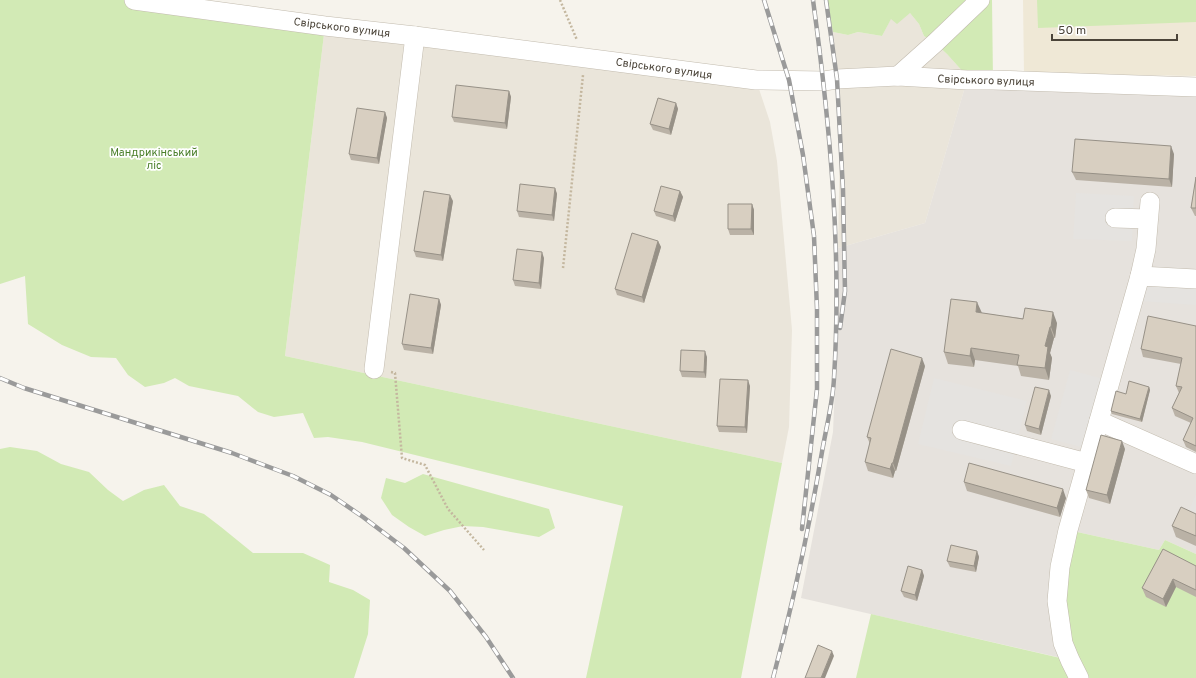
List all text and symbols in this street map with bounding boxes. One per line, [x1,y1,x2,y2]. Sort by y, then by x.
street label: Свірського вулиця [293,15,391,41]
scale bar [1052,16,1177,42]
text: 50 m [1058,23,1086,39]
street label: Свірського вулиця [615,55,713,83]
street label: Свірського вулиця [937,72,1035,90]
park label: Мандрикінський ліс [110,146,198,173]

